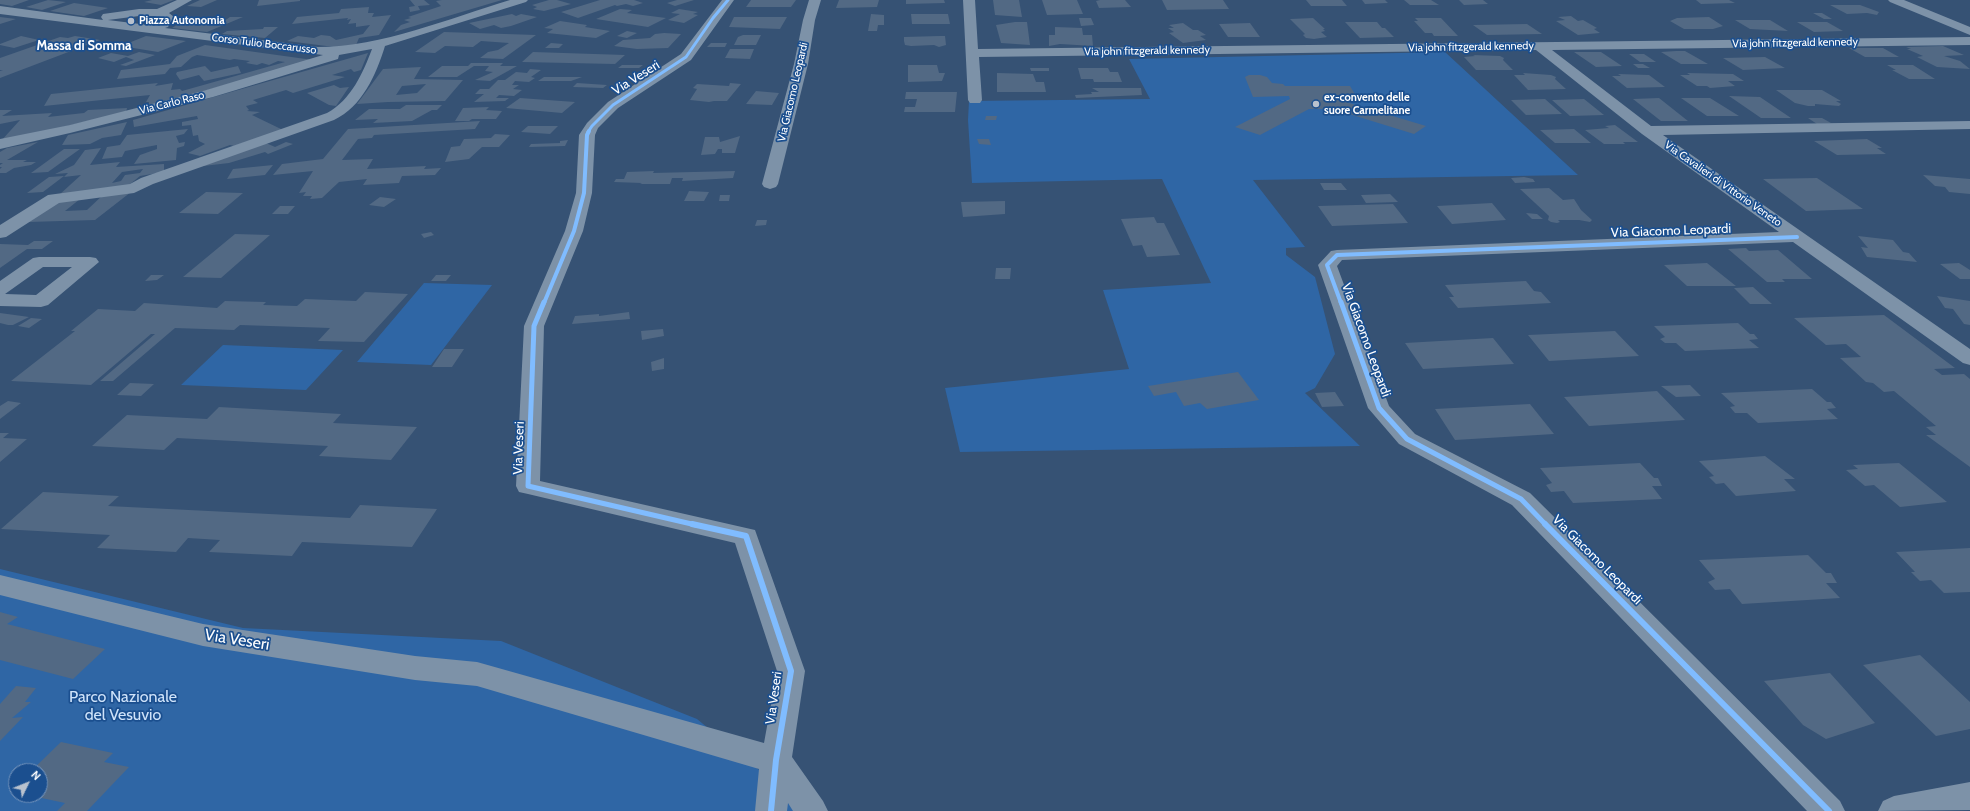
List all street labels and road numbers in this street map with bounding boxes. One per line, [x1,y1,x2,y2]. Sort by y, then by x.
street label: Corso Tulio Boccarusso [211,31,317,57]
street label: Via john fitzgerald kennedy [1732,35,1858,51]
street label: Via john fitzgerald kennedy [1408,39,1534,55]
street label: Via Giacomo Leopardi [775,41,811,143]
street label: Via john fitzgerald kennedy [1084,43,1210,59]
street label: Via Veseri [609,57,663,99]
street label: Via Carlo Raso [138,89,206,117]
street label: Via Cavalieri di Vittorio Veneto [1662,138,1784,230]
street label: Via Giacomo Leopardi [1611,221,1731,241]
street label: Via Giacomo Leopardi [1338,281,1394,399]
street label: Via Veseri [510,421,528,475]
street label: Via Giacomo Leopardi [1549,512,1645,608]
street label: Via Veseri [203,625,271,655]
street label: Via Veseri [763,671,785,725]

